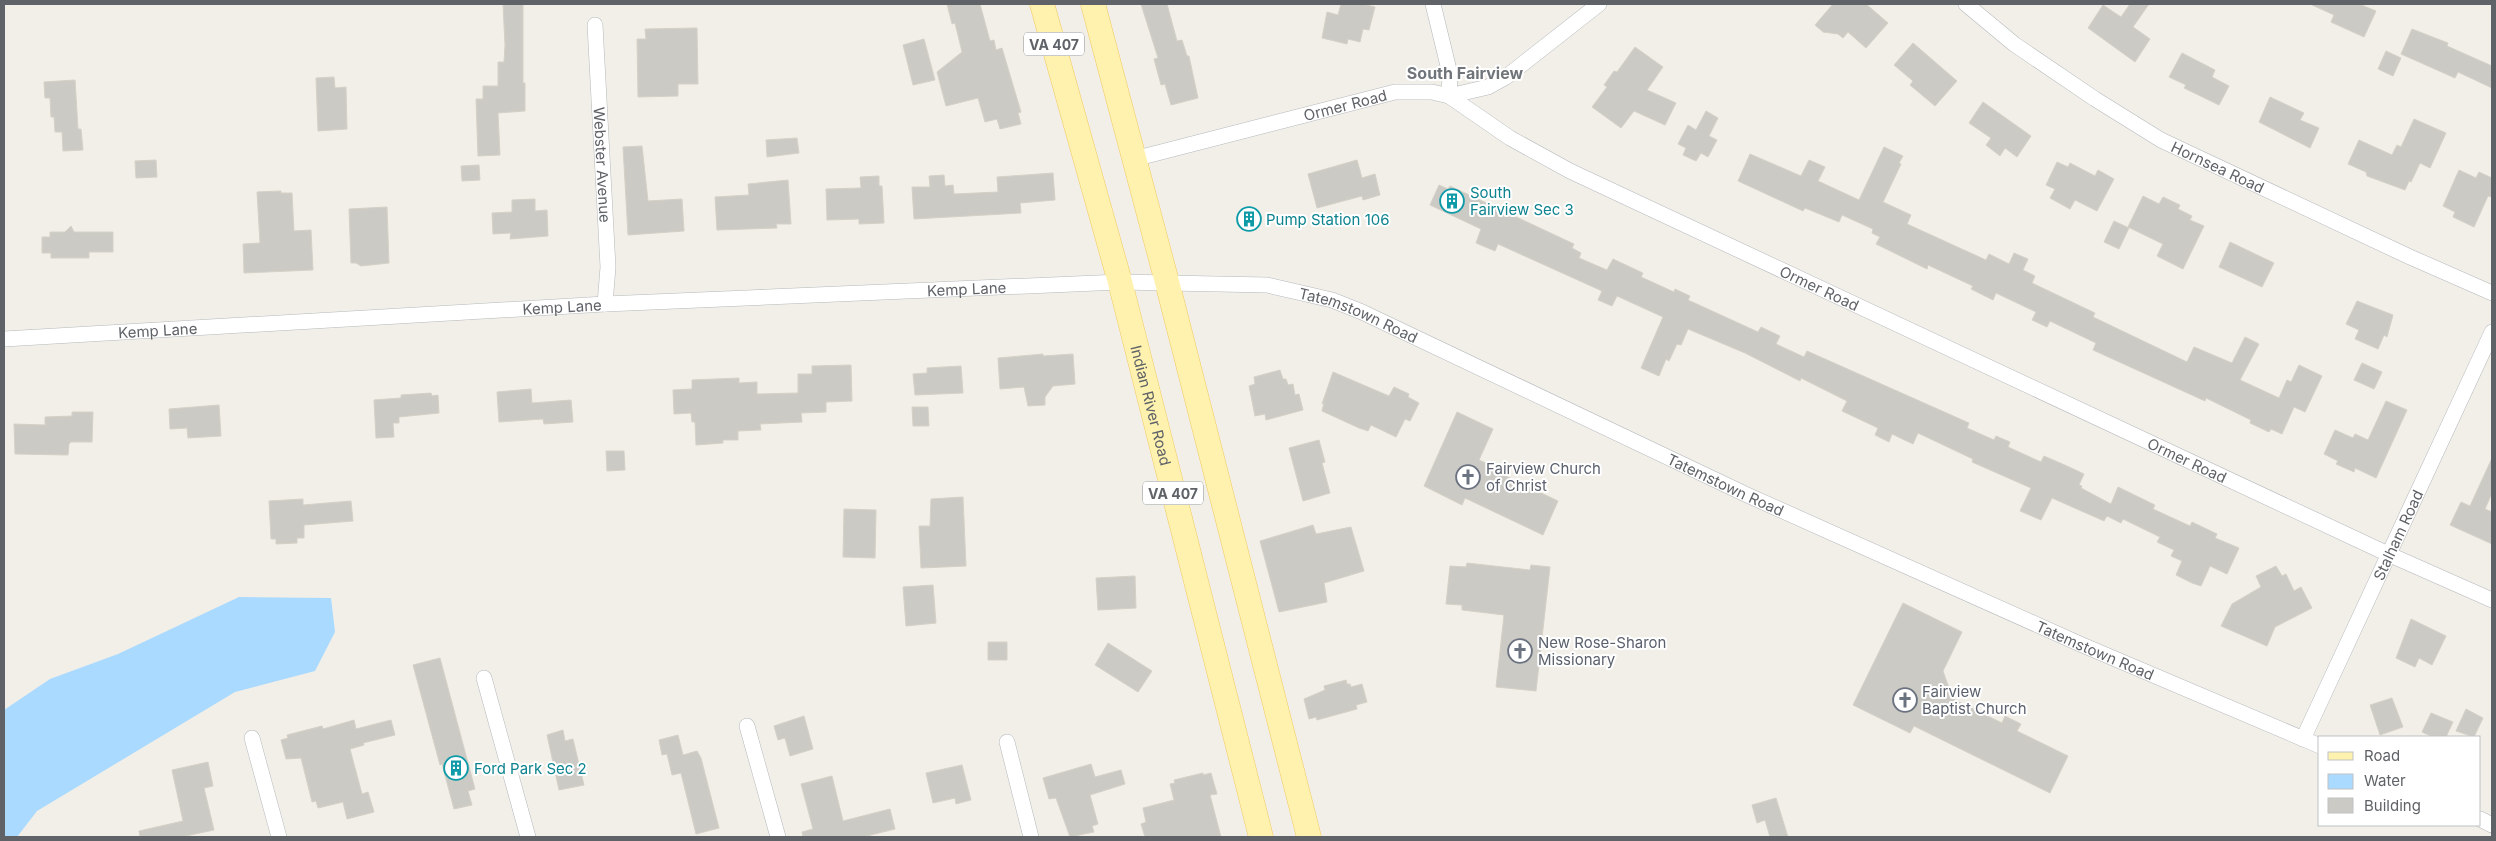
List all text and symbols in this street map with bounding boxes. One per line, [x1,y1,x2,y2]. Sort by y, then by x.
road number: VA 407 [1024,33,1084,56]
district label: South Fairview [1407,63,1524,83]
street label: Ormer Road [1301,85,1389,125]
street label: Webster Avenue [590,106,615,223]
street label: Hornsea Road [2168,137,2268,197]
place label: South Fairview Sec 3 [1470,183,1574,219]
building icon: South Fairview Sec 3 [1439,188,1465,214]
building icon: Pump Station 106 [1236,206,1262,232]
place label: Pump Station 106 [1266,210,1390,229]
street label: Ormer Road [1777,261,1862,315]
street label: Kemp Lane [927,277,1007,300]
street label: Tatemstown Road [1297,283,1421,347]
street label: Kemp Lane [522,295,602,318]
street label: Kemp Lane [118,318,198,342]
street label: Indian River Road [1127,343,1176,468]
street label: Ormer Road [2145,433,2230,487]
street label: Tatemstown Road [1664,449,1787,520]
place label: Fairview Church of Christ [1486,459,1601,495]
church icon: Fairview Church of Christ [1455,464,1481,490]
road number: VA 407 [1143,482,1203,504]
street label: Stalham Road [2369,487,2427,583]
street label: Tatemstown Road [2033,616,2157,684]
place label: New Rose-Sharon Missionary [1538,633,1666,669]
church icon: New Rose-Sharon Missionary [1507,638,1533,664]
place label: Fairview Baptist Church [1922,682,2027,718]
church icon: Fairview Baptist Church [1892,687,1918,713]
legend [2318,736,2481,826]
text: Road [2364,746,2400,765]
building icon: Ford Park Sec 2 [443,755,469,781]
place label: Ford Park Sec 2 [474,759,587,778]
text: Water [2364,771,2406,790]
text: Building [2364,796,2421,815]

